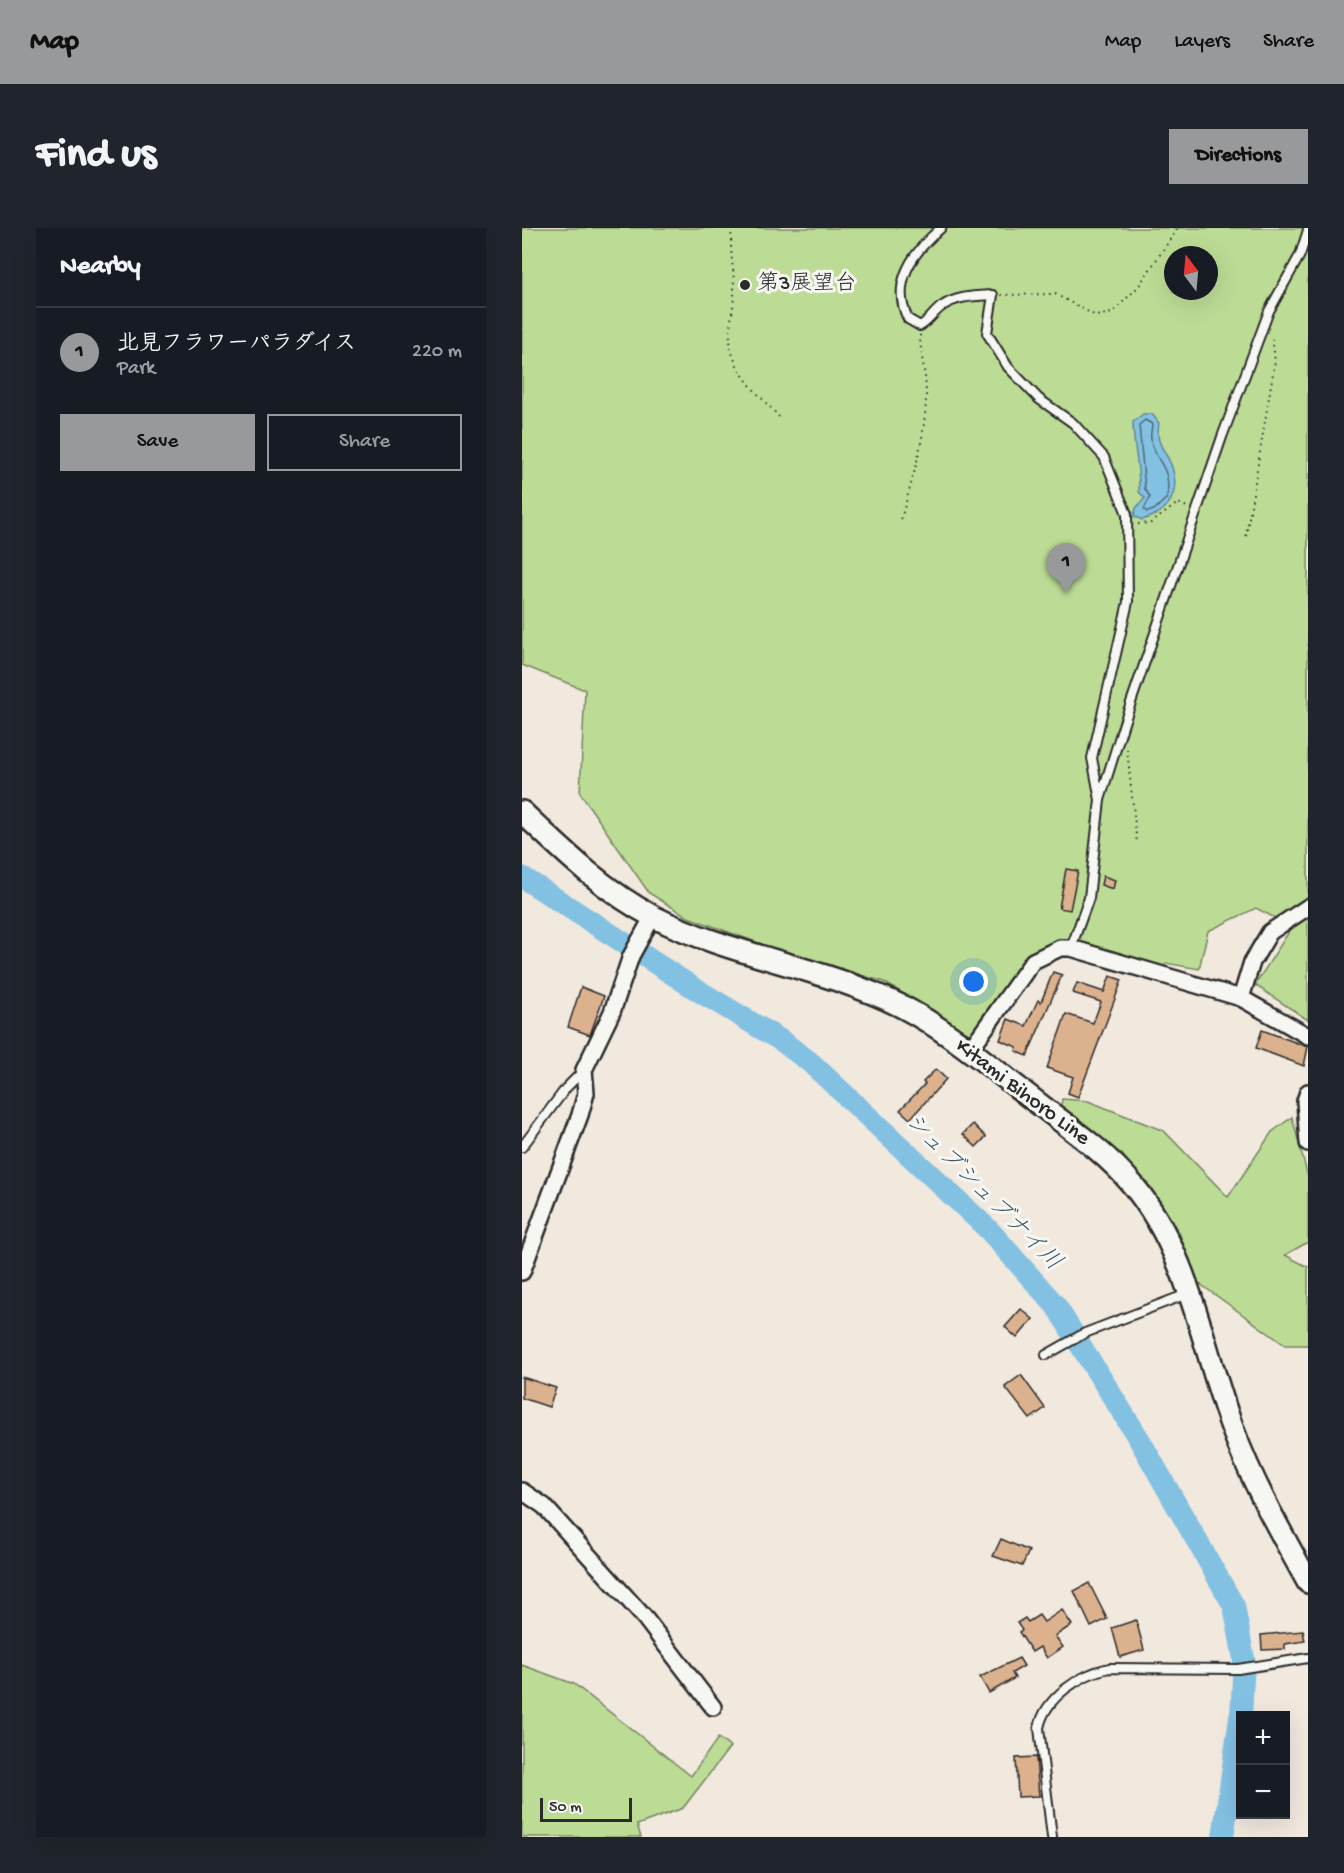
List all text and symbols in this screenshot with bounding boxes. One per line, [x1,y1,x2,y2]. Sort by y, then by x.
text: Map [30,26,79,59]
text: Map [1105,30,1141,55]
text: Layers [1174,30,1230,55]
text: Share [1263,30,1314,55]
button: Directions [1169,129,1308,184]
text: Find us [36,132,156,181]
north arrow [1164,246,1218,300]
text: Nearby [60,252,141,283]
place label: 第3展望台 [757,271,856,298]
marker: 第3展望台 [738,278,752,292]
text: 北見フラワーパラダイス [117,332,356,358]
text: 1 [75,341,84,364]
text: 220 m [412,341,462,364]
text: Park [117,358,155,381]
button: Save [60,414,255,471]
button: Share [267,414,462,471]
pin: 1 [1046,544,1086,593]
your location [959,967,988,996]
street label: Kitami Bihoro Line [949,1034,1095,1153]
water label: シュブシュブナイ川 [897,1108,1067,1278]
map controls [1236,1711,1290,1819]
button: + [1236,1711,1290,1765]
button: − [1236,1765,1290,1819]
scale bar [540,1795,632,1822]
text: 50 m [549,1799,582,1818]

